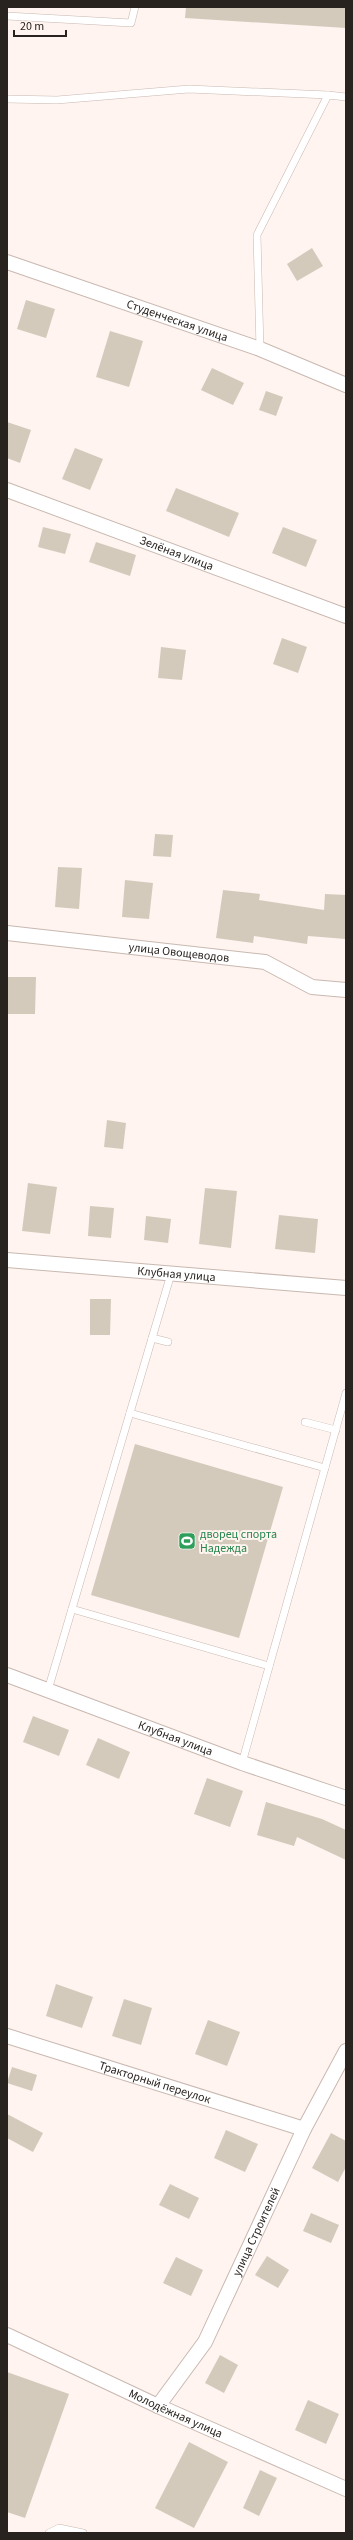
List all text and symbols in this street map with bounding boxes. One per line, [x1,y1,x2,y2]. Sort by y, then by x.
scale bar [14,12,66,38]
text: 20 m [20,18,44,35]
street label: Студенческая улица [124,295,230,346]
street label: Зелёная улица [137,532,216,575]
street label: улица Овощеводов [128,938,230,966]
street label: Клубная улица [137,1262,216,1286]
place label: дворец спорта Надежда [200,1526,277,1557]
sports icon: дворец спорта Надежда [177,1531,197,1551]
street label: Клубная улица [136,1716,215,1760]
street label: Тракторный переулок [97,2057,213,2108]
street label: улица Строителей [228,2184,284,2279]
street label: Молодёжная улица [126,2385,225,2442]

